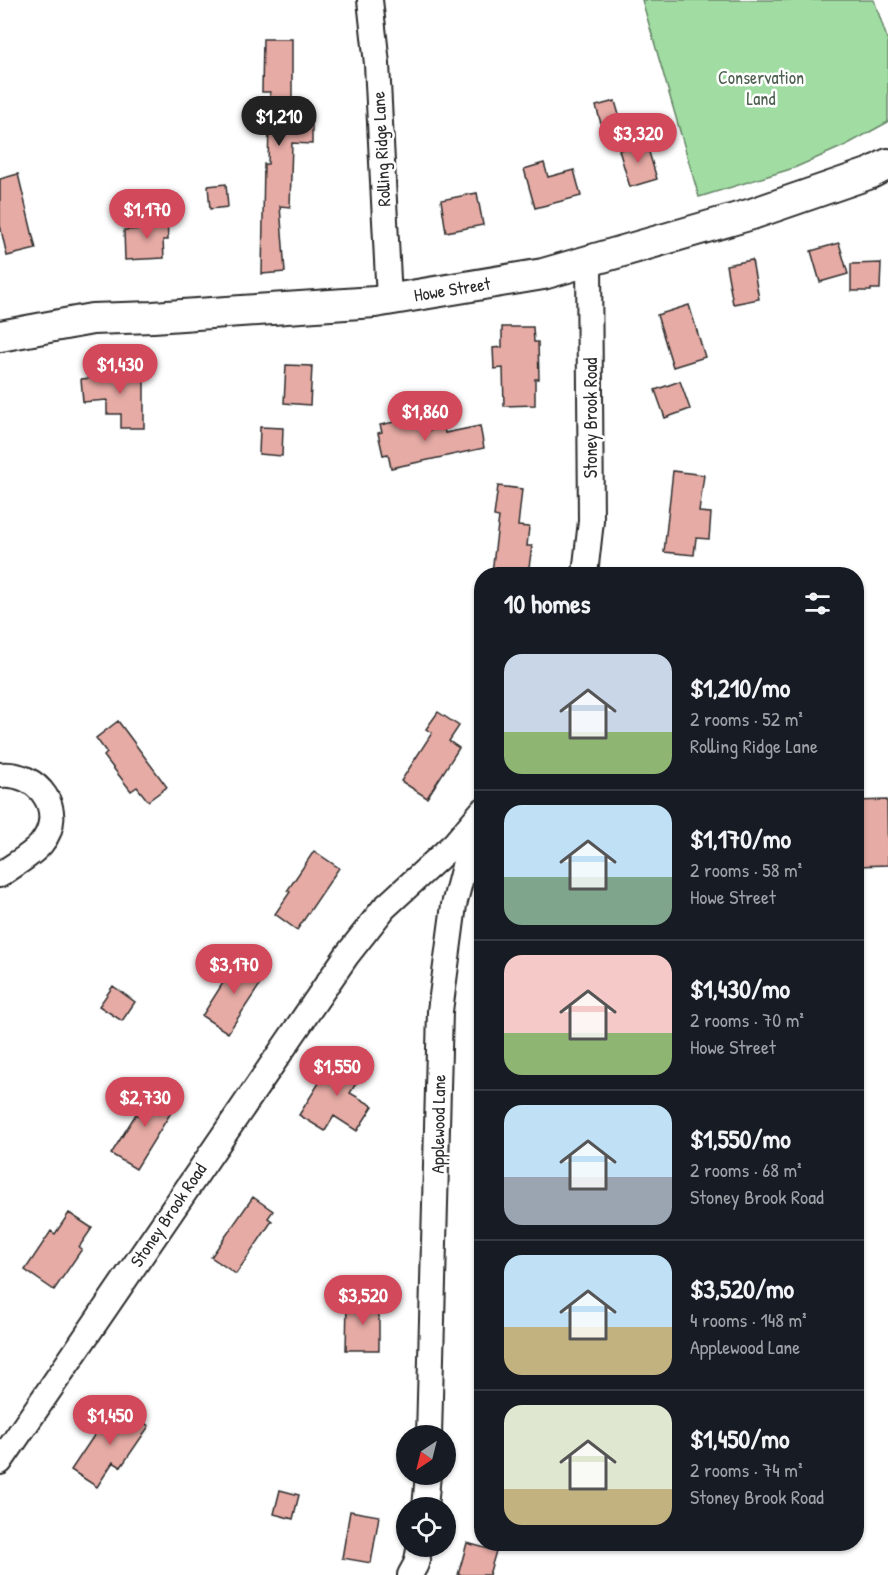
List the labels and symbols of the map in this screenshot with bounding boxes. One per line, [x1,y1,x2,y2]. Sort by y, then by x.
park label: Conservation Land [718,65,804,111]
street label: Rolling Ridge Lane [366,91,396,207]
pin: $1,210 [230,96,328,147]
pin: $3,320 [589,113,687,164]
pin: $1,170 [98,189,196,240]
street label: Howe Street [412,270,493,307]
pin: $1,430 [71,344,169,395]
street label: Stoney Brook Road [578,358,603,478]
pin: $1,860 [376,391,474,442]
pin: $3,170 [185,944,283,995]
pin: $1,550 [288,1046,386,1097]
street label: Applewood Lane [425,1074,451,1174]
pin: $2,730 [96,1077,194,1128]
street label: Stoney Brook Road [124,1158,212,1272]
pin: $3,520 [314,1275,412,1326]
pin: $1,450 [61,1395,159,1446]
north arrow [396,1425,456,1485]

